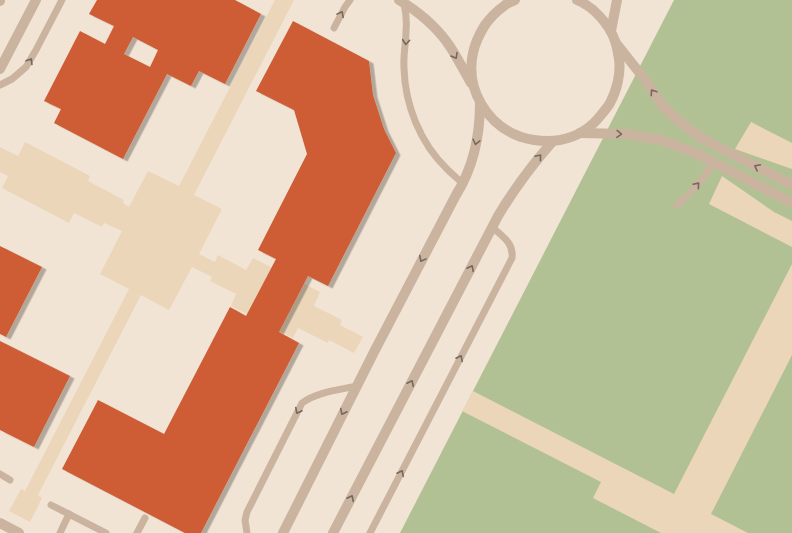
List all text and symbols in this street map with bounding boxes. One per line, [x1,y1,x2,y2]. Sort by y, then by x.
one-way arrow [337,11,344,18]
one-way arrow [401,39,410,45]
one-way arrow [451,52,458,59]
one-way arrow [25,58,32,65]
one-way arrow [650,89,658,96]
one-way arrow [616,130,622,138]
one-way arrow [473,139,481,145]
one-way arrow [535,155,542,162]
one-way arrow [754,164,762,172]
one-way arrow [693,182,700,190]
one-way arrow [419,255,427,263]
one-way arrow [466,264,474,272]
one-way arrow [455,355,463,362]
one-way arrow [406,380,414,387]
one-way arrow [295,407,302,414]
one-way arrow [341,408,348,415]
one-way arrow [396,470,404,478]
one-way arrow [346,495,354,503]

